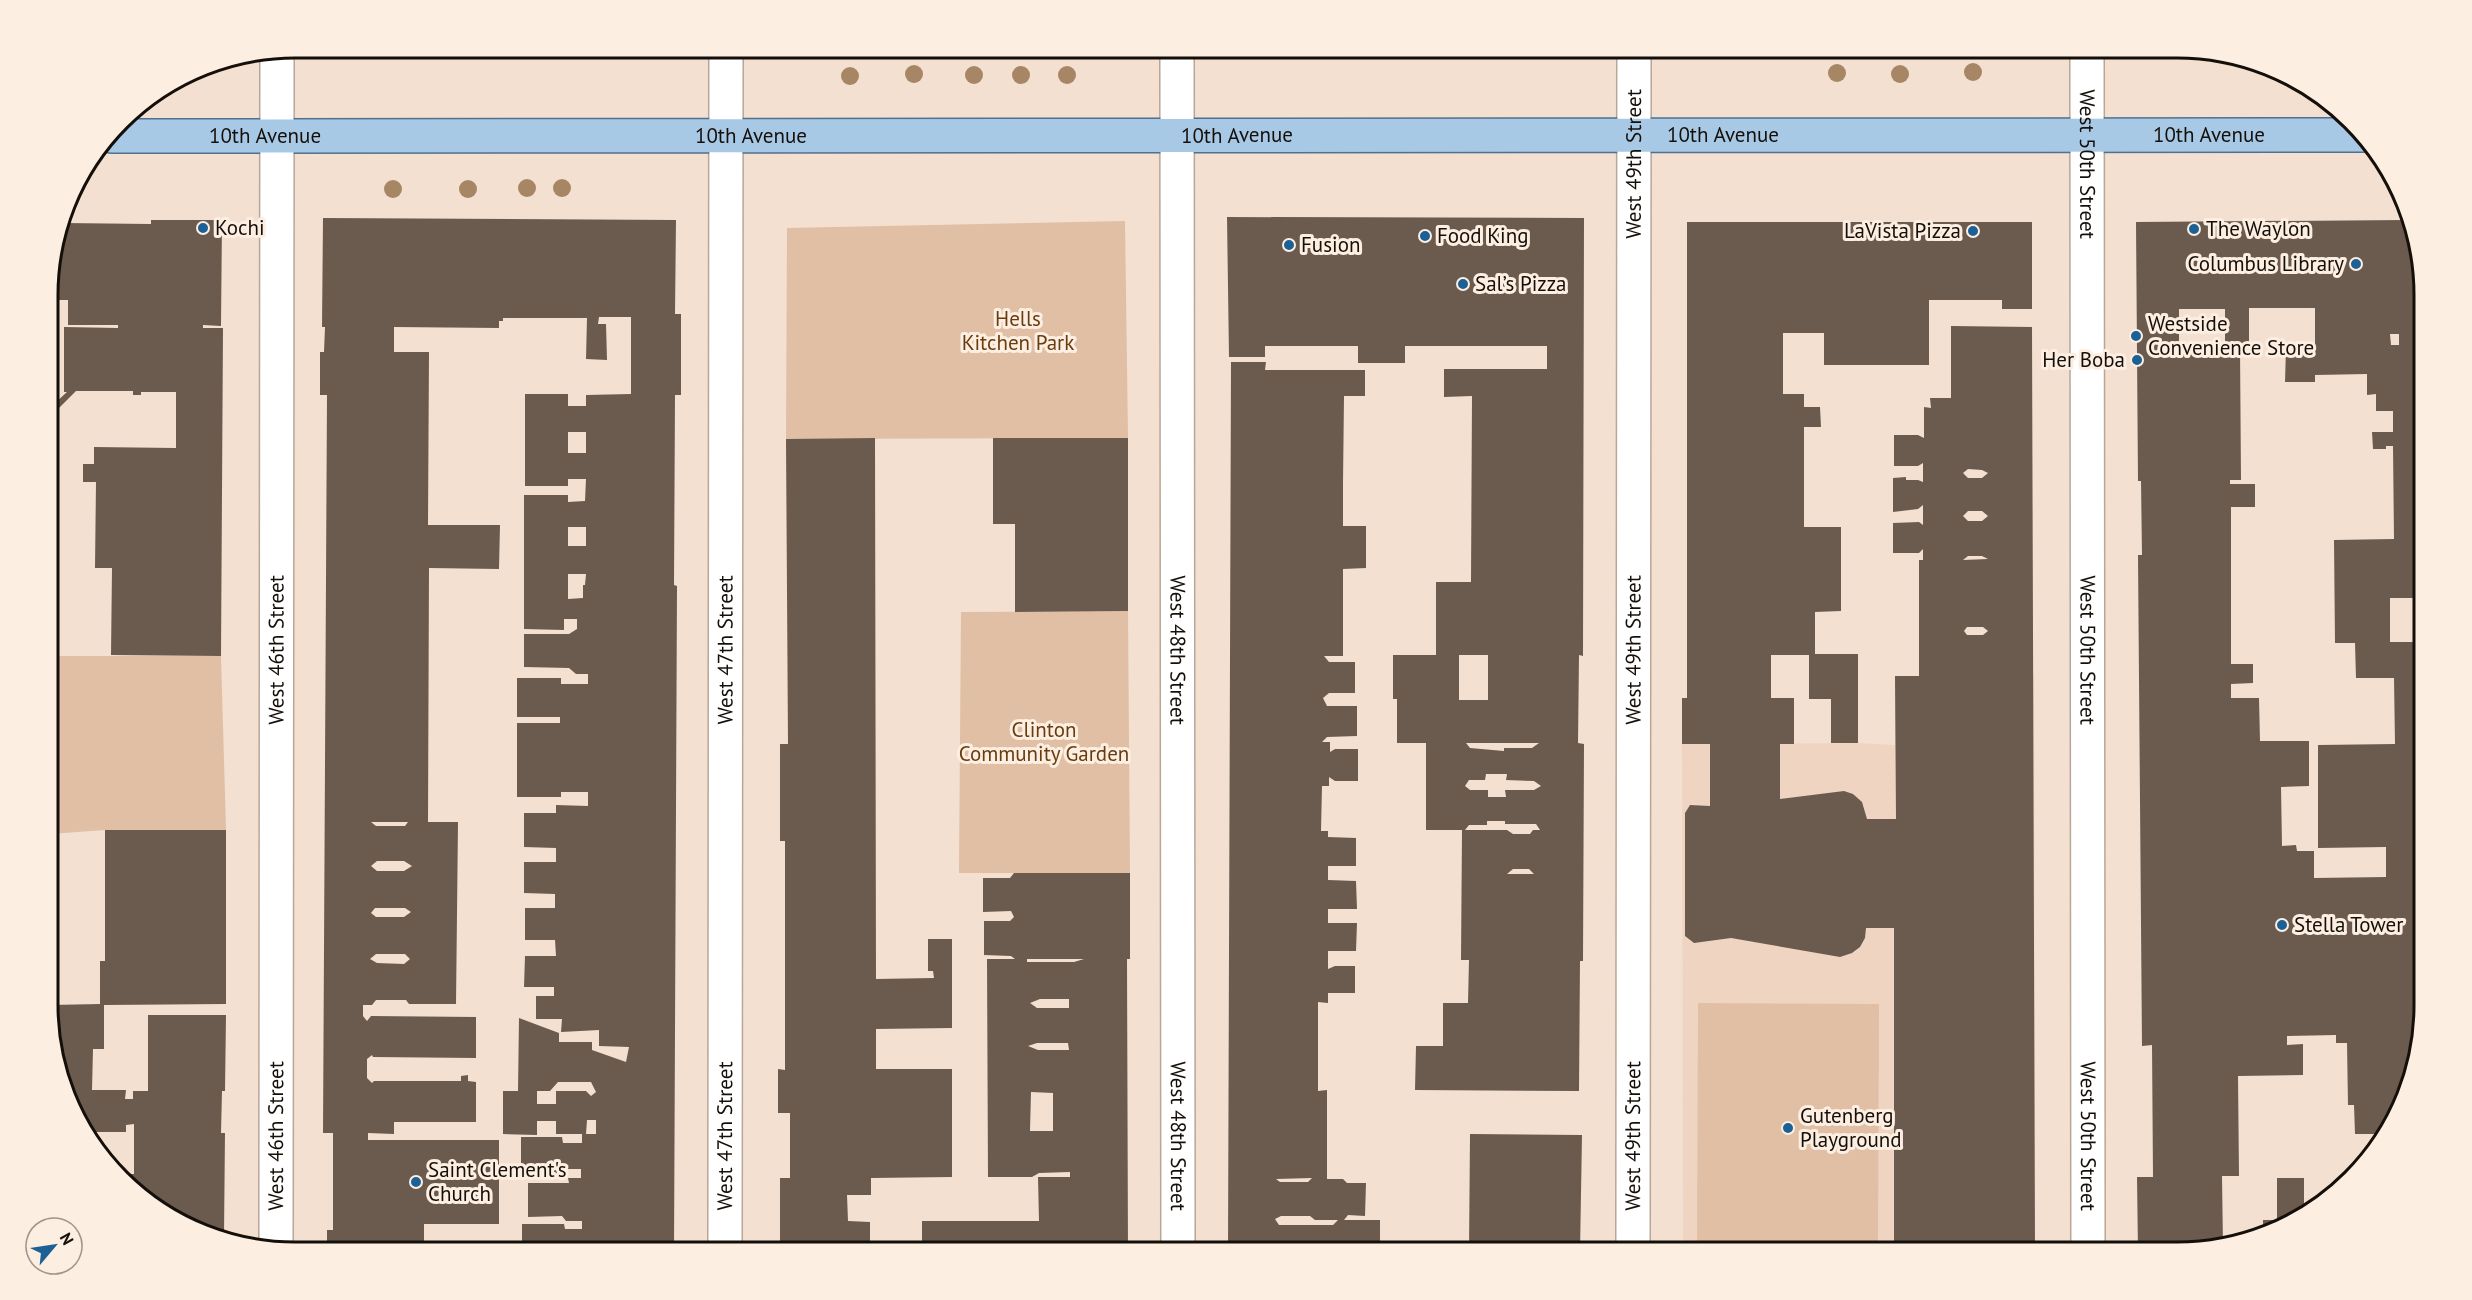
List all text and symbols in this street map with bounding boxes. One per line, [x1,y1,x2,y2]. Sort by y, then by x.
street label: West 49th Street [1620,89,1647,239]
street label: West 50th Street [2074,89,2101,239]
street label: 10th Avenue [1181,121,1293,149]
street label: 10th Avenue [1667,121,1779,148]
street label: 10th Avenue [2153,121,2265,148]
street label: 10th Avenue [209,122,321,149]
street label: 10th Avenue [695,122,807,149]
place label: Kochi [215,214,265,241]
place label: The Waylon [2206,215,2311,242]
place label: LaVista Pizza [1844,217,1961,244]
marker: Kochi [196,221,210,235]
place label: Food King [1437,222,1528,249]
marker: The Waylon [2187,222,2201,236]
marker: LaVista Pizza [1966,224,1980,238]
marker: Food King [1418,229,1432,243]
place label: Fusion [1301,231,1360,258]
marker: Fusion [1282,238,1296,252]
place label: Columbus Library [2188,250,2344,277]
marker: Columbus Library [2349,257,2363,271]
place label: Sal’s Pizza [1475,270,1566,297]
marker: Sal’s Pizza [1456,277,1470,291]
park label: Hells Kitchen Park [962,305,1074,356]
place label: Westside Convenience Store [2148,310,2314,361]
marker: Westside Convenience Store [2129,329,2143,343]
place label: Her Boba [2042,346,2125,373]
marker: Her Boba [2130,353,2144,367]
street label: West 46th Street [262,575,290,725]
street label: West 47th Street [711,575,739,725]
street label: West 48th Street [1164,575,1192,725]
street label: West 49th Street [1619,575,1647,725]
street label: West 50th Street [2074,575,2102,725]
park label: Clinton Community Garden [959,716,1129,767]
place label: Stella Tower [2294,911,2403,938]
marker: Stella Tower [2275,918,2289,932]
street label: West 46th Street [262,1061,289,1211]
street label: West 47th Street [711,1061,738,1211]
street label: West 48th Street [1165,1061,1192,1211]
street label: West 49th Street [1619,1061,1646,1211]
street label: West 50th Street [2075,1061,2102,1211]
place label: Gutenberg Playground [1800,1102,1902,1153]
marker: Gutenberg Playground [1781,1121,1795,1135]
place label: Saint Clement's Church [428,1156,567,1207]
marker: Saint Clement's Church [409,1175,423,1189]
north arrow [24,1216,84,1276]
text: N [56,1229,78,1248]

